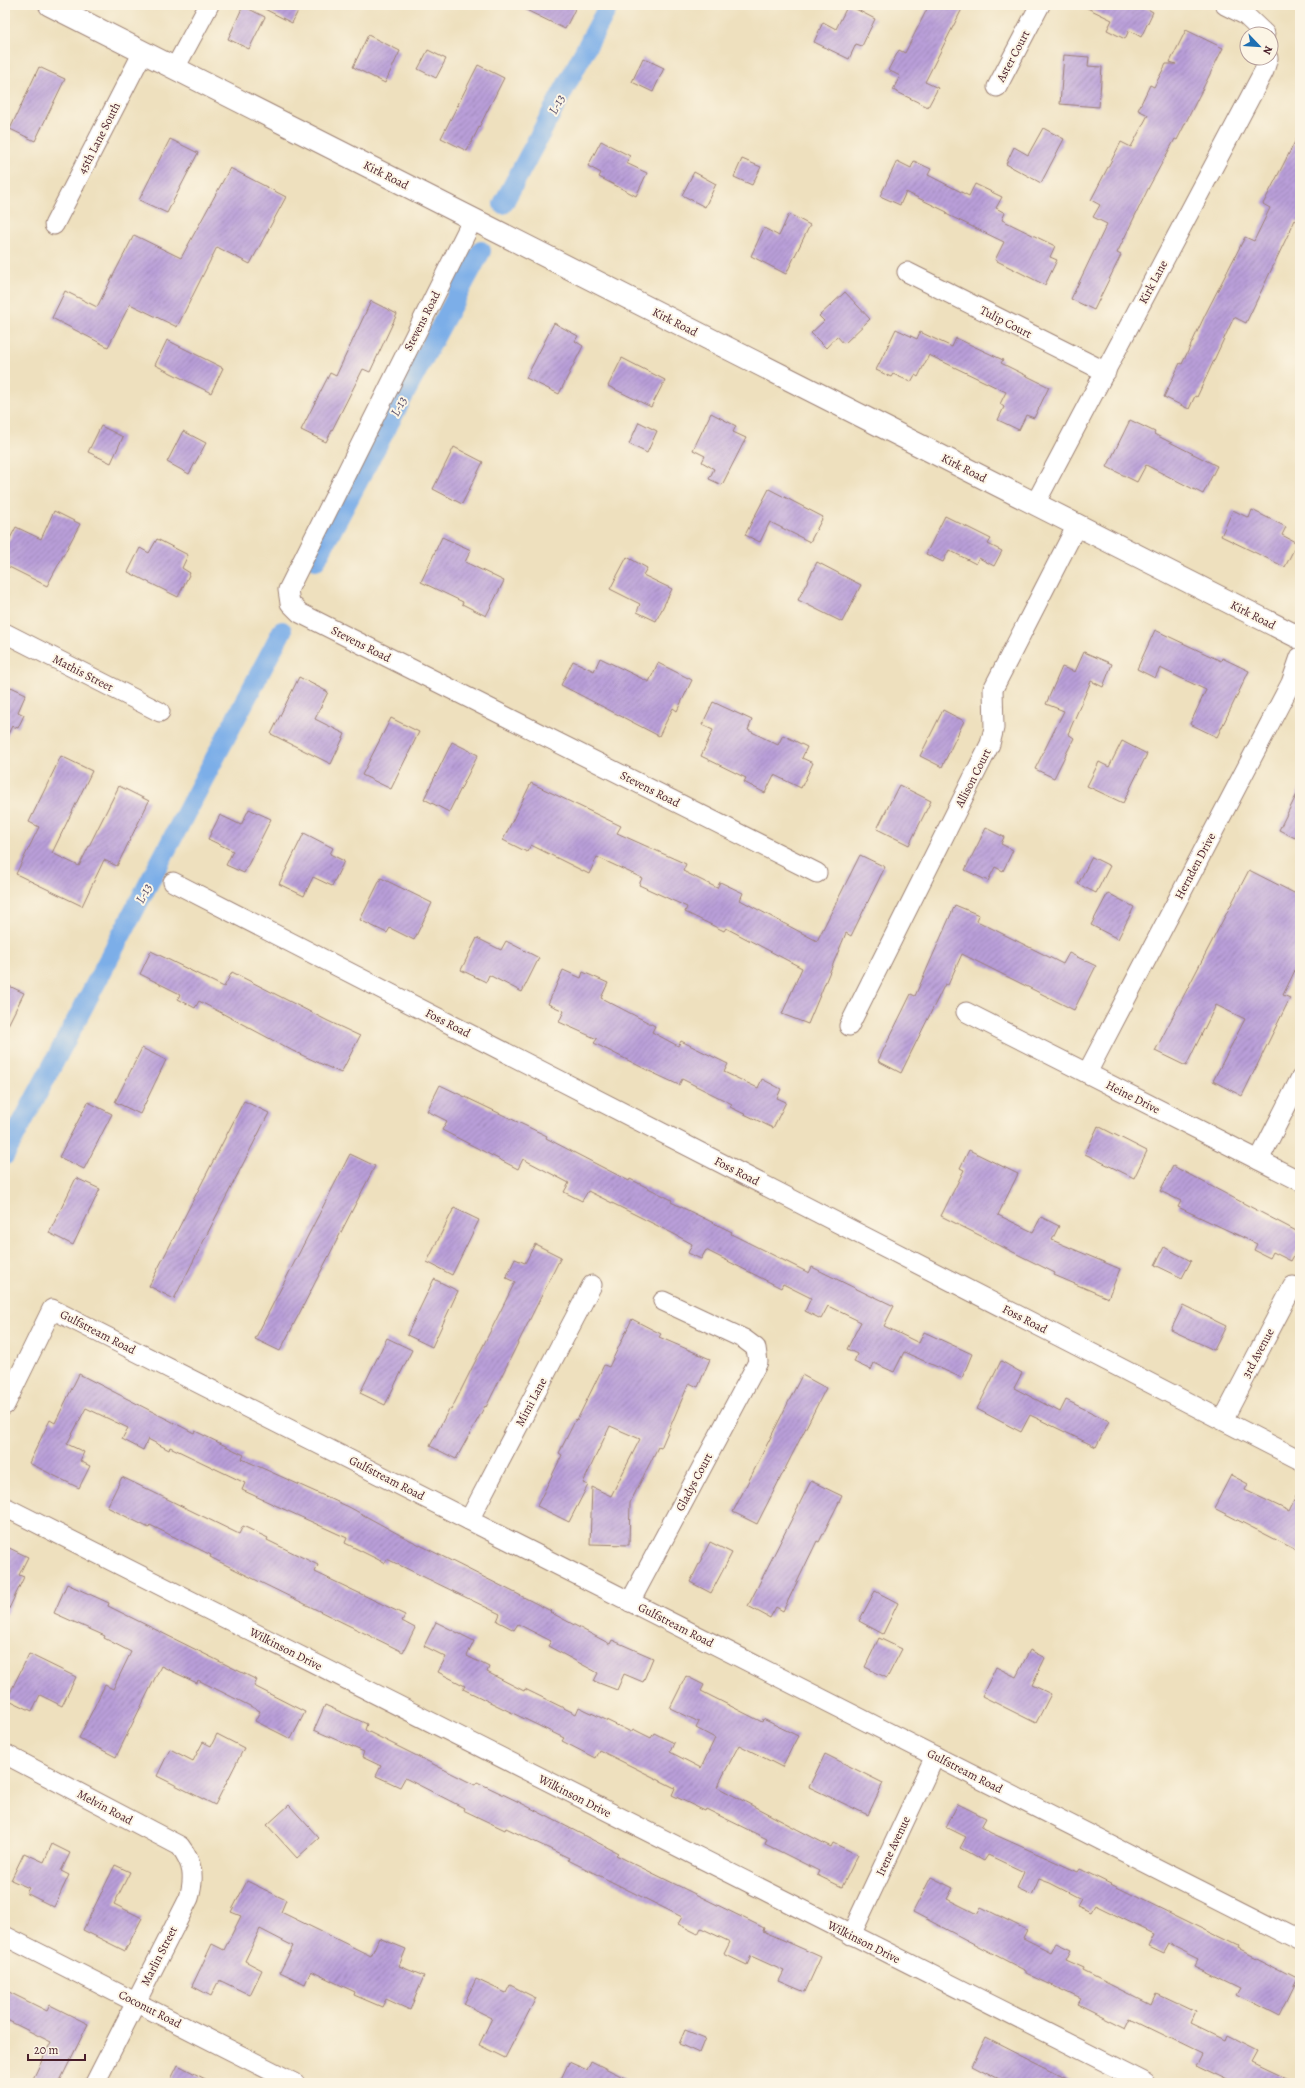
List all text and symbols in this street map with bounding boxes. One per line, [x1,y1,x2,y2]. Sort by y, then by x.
north arrow [1239,26,1279,66]
street label: Aster Court [992,27,1033,86]
text: N [1259,43,1276,57]
water label: L-13 [544,91,569,117]
street label: 45th Lane South [74,99,124,177]
street label: Kirk Road [361,157,412,193]
street label: Kirk Lane [1135,257,1171,307]
street label: Stevens Road [400,288,444,354]
street label: Tulip Court [977,302,1035,342]
street label: Kirk Road [650,304,701,340]
water label: L-13 [386,393,411,419]
street label: Kirk Road [939,450,990,486]
street label: Kirk Road [1228,597,1279,633]
street label: Stevens Road [328,622,394,666]
street label: Mathis Street [50,651,116,695]
street label: Allison Court [951,746,995,811]
street label: Stevens Road [617,767,683,811]
street label: Hernden Drive [1171,830,1219,902]
water label: L-13 [131,880,156,906]
street label: Foss Road [423,1005,474,1041]
street label: Heine Drive [1103,1077,1163,1117]
street label: Foss Road [712,1153,763,1189]
street label: Foss Road [1000,1301,1051,1337]
street label: Gulfstream Road [58,1306,139,1358]
street label: 3rd Avenue [1238,1325,1278,1381]
street label: Mimi Lane [512,1375,550,1429]
street label: Gladys Court [672,1450,716,1514]
street label: Gulfstream Road [347,1452,428,1504]
street label: Gulfstream Road [636,1599,717,1651]
street label: Wilkinson Drive [246,1623,325,1674]
street label: Gulfstream Road [925,1745,1006,1797]
street label: Wilkinson Drive [535,1770,614,1821]
street label: Melvin Road [74,1786,136,1829]
street label: Irene Avenue [872,1814,914,1878]
street label: Wilkinson Drive [824,1916,903,1967]
street label: Marlin Street [137,1923,181,1989]
street label: Coconut Road [116,1986,185,2032]
scale bar [28,2036,85,2062]
text: 20 m [34,2042,58,2058]

